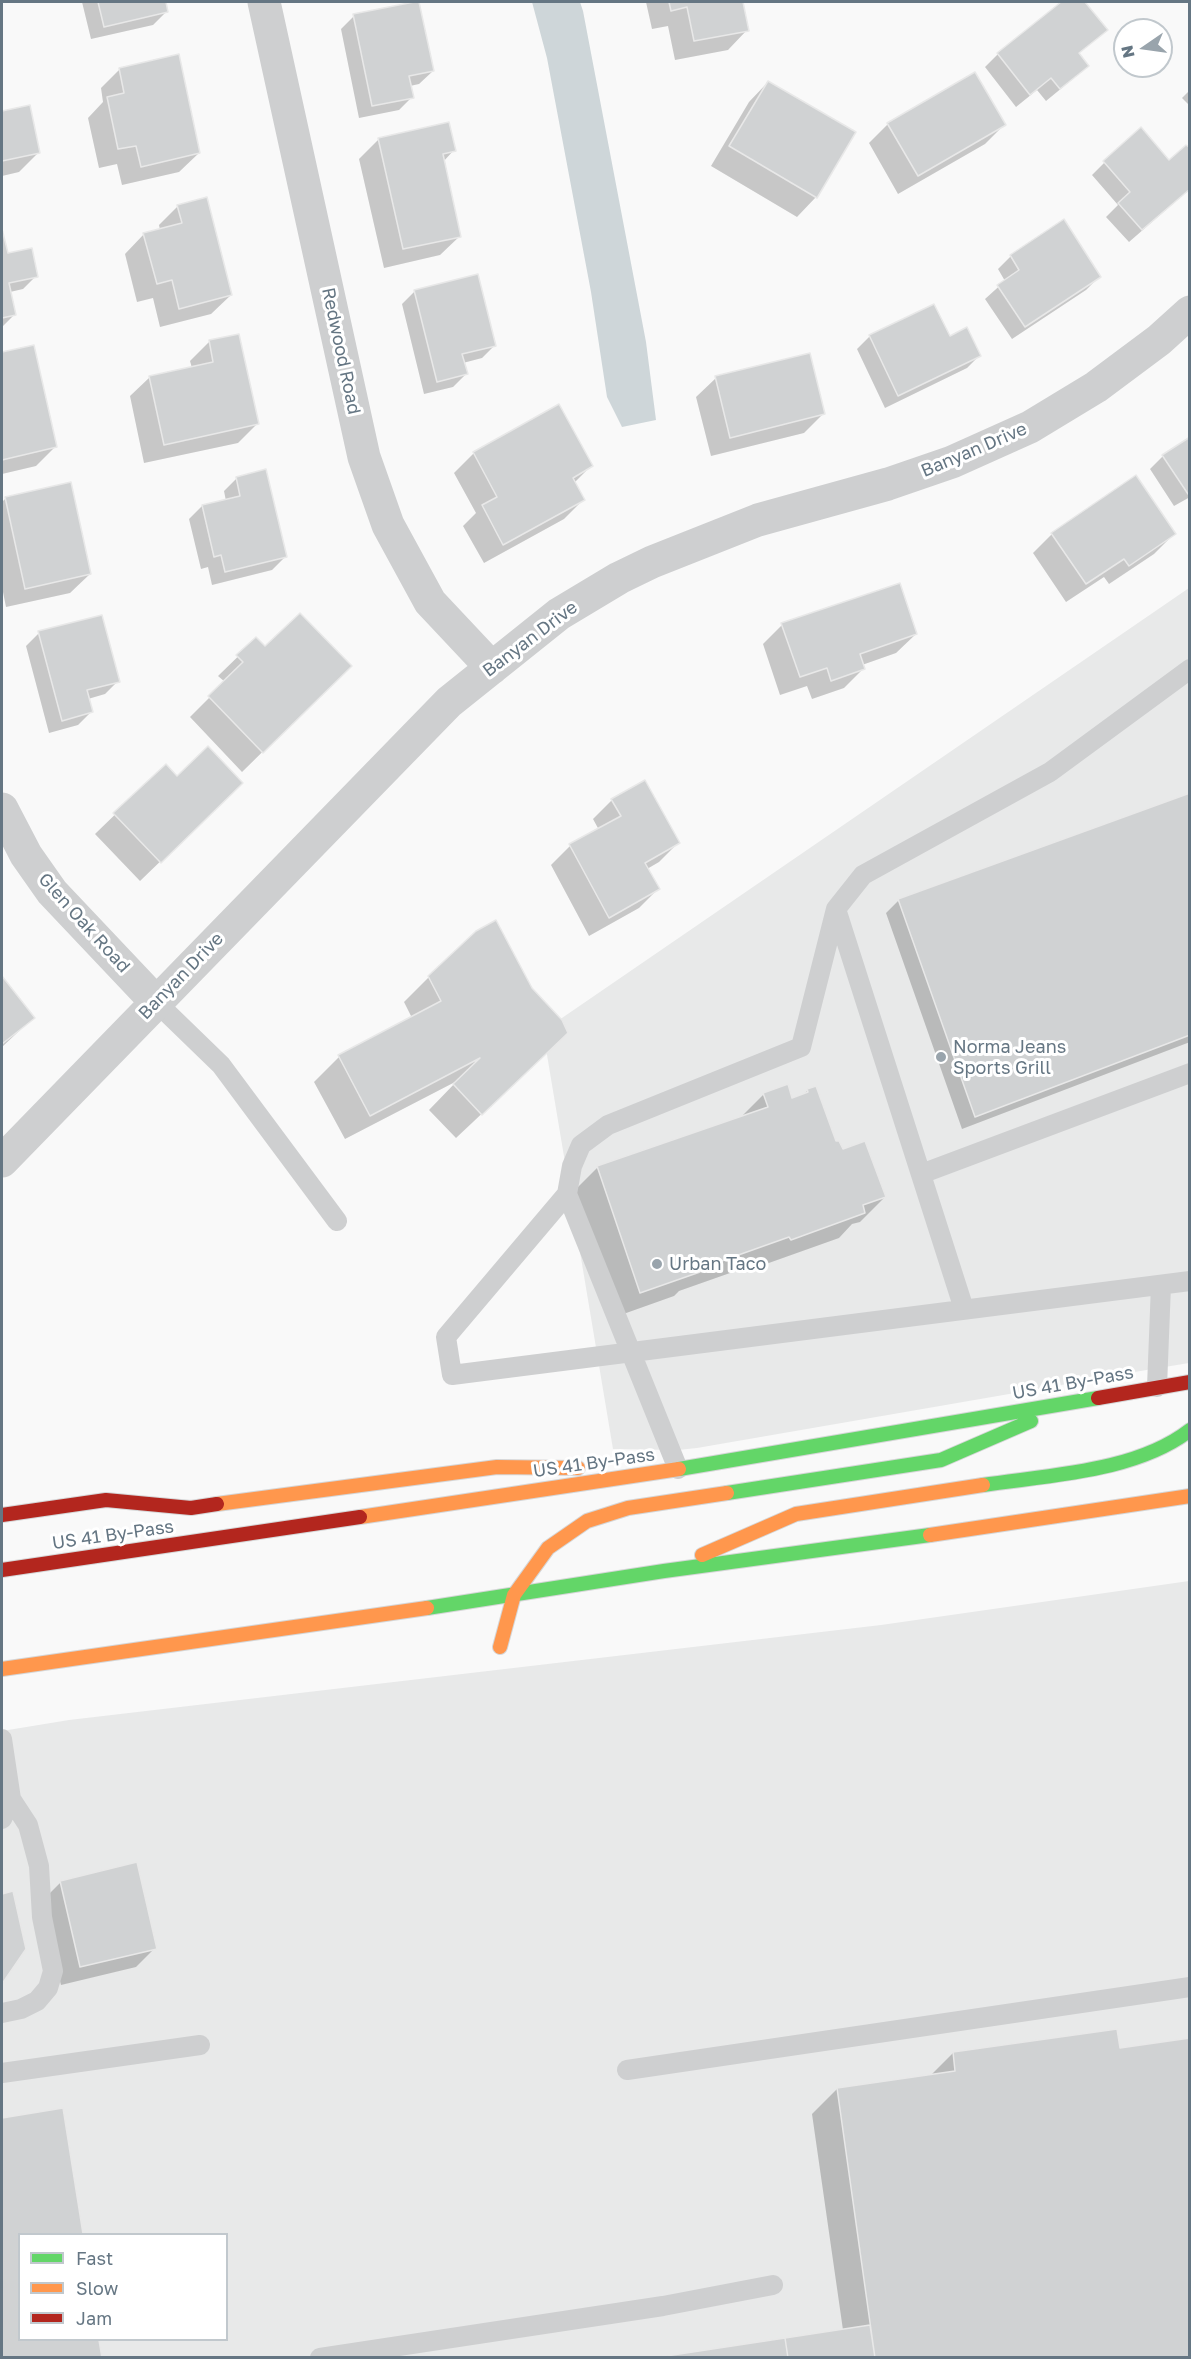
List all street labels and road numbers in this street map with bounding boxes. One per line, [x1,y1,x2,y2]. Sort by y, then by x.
street label: Redwood Road [317,286,365,416]
street label: Banyan Drive [918,418,1030,482]
street label: Banyan Drive [478,596,582,682]
street label: Glen Oak Road [34,869,134,977]
street label: Banyan Drive [134,928,228,1024]
street label: US 41 By-Pass [1011,1362,1135,1404]
street label: US 41 By-Pass [532,1444,656,1482]
street label: US 41 By-Pass [51,1516,175,1554]

